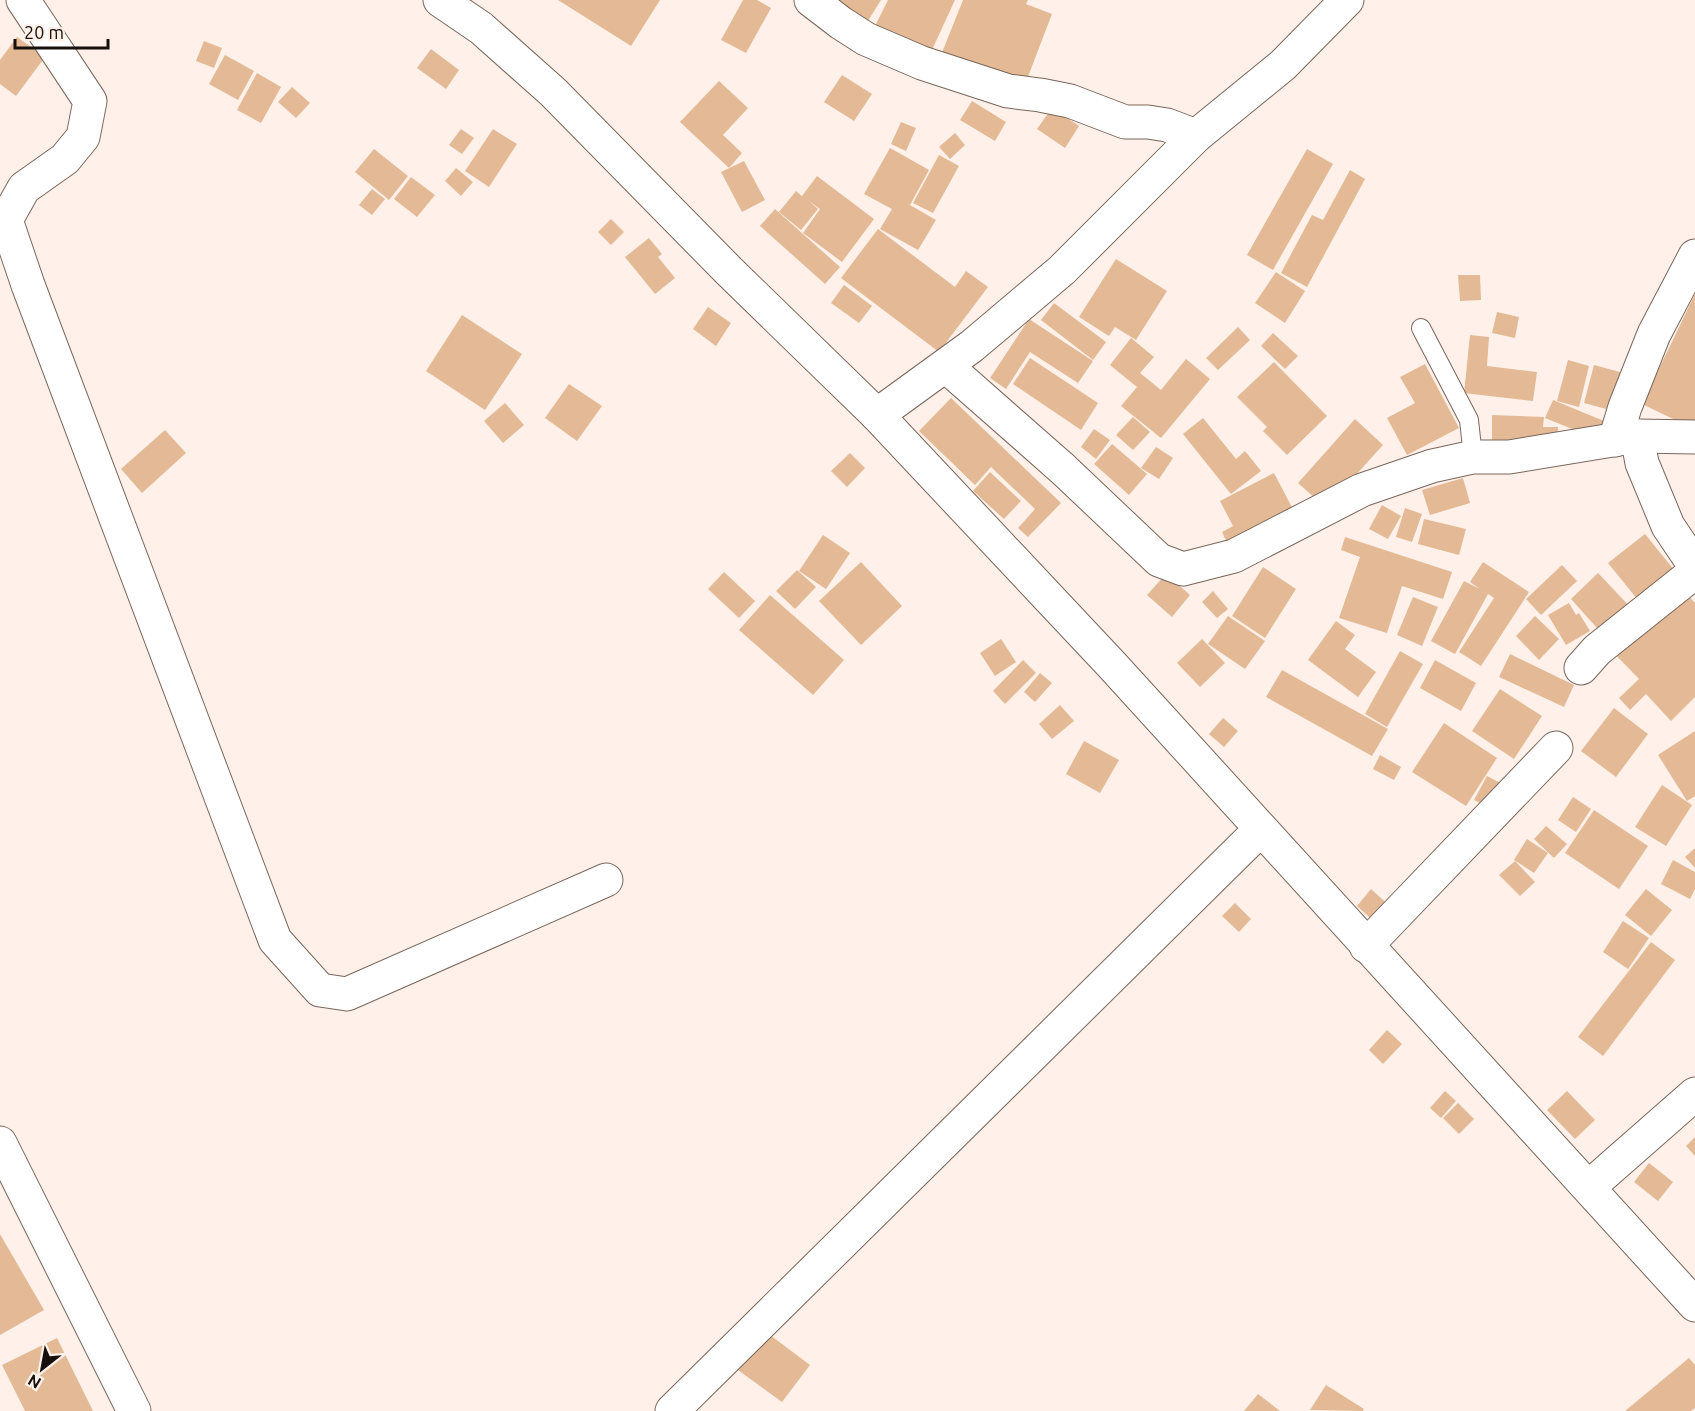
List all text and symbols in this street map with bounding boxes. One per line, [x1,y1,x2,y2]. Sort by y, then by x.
scale bar [15,12,108,50]
text: 20 m [24,22,64,42]
north arrow [12,1339,72,1399]
text: N [25,1371,44,1393]

